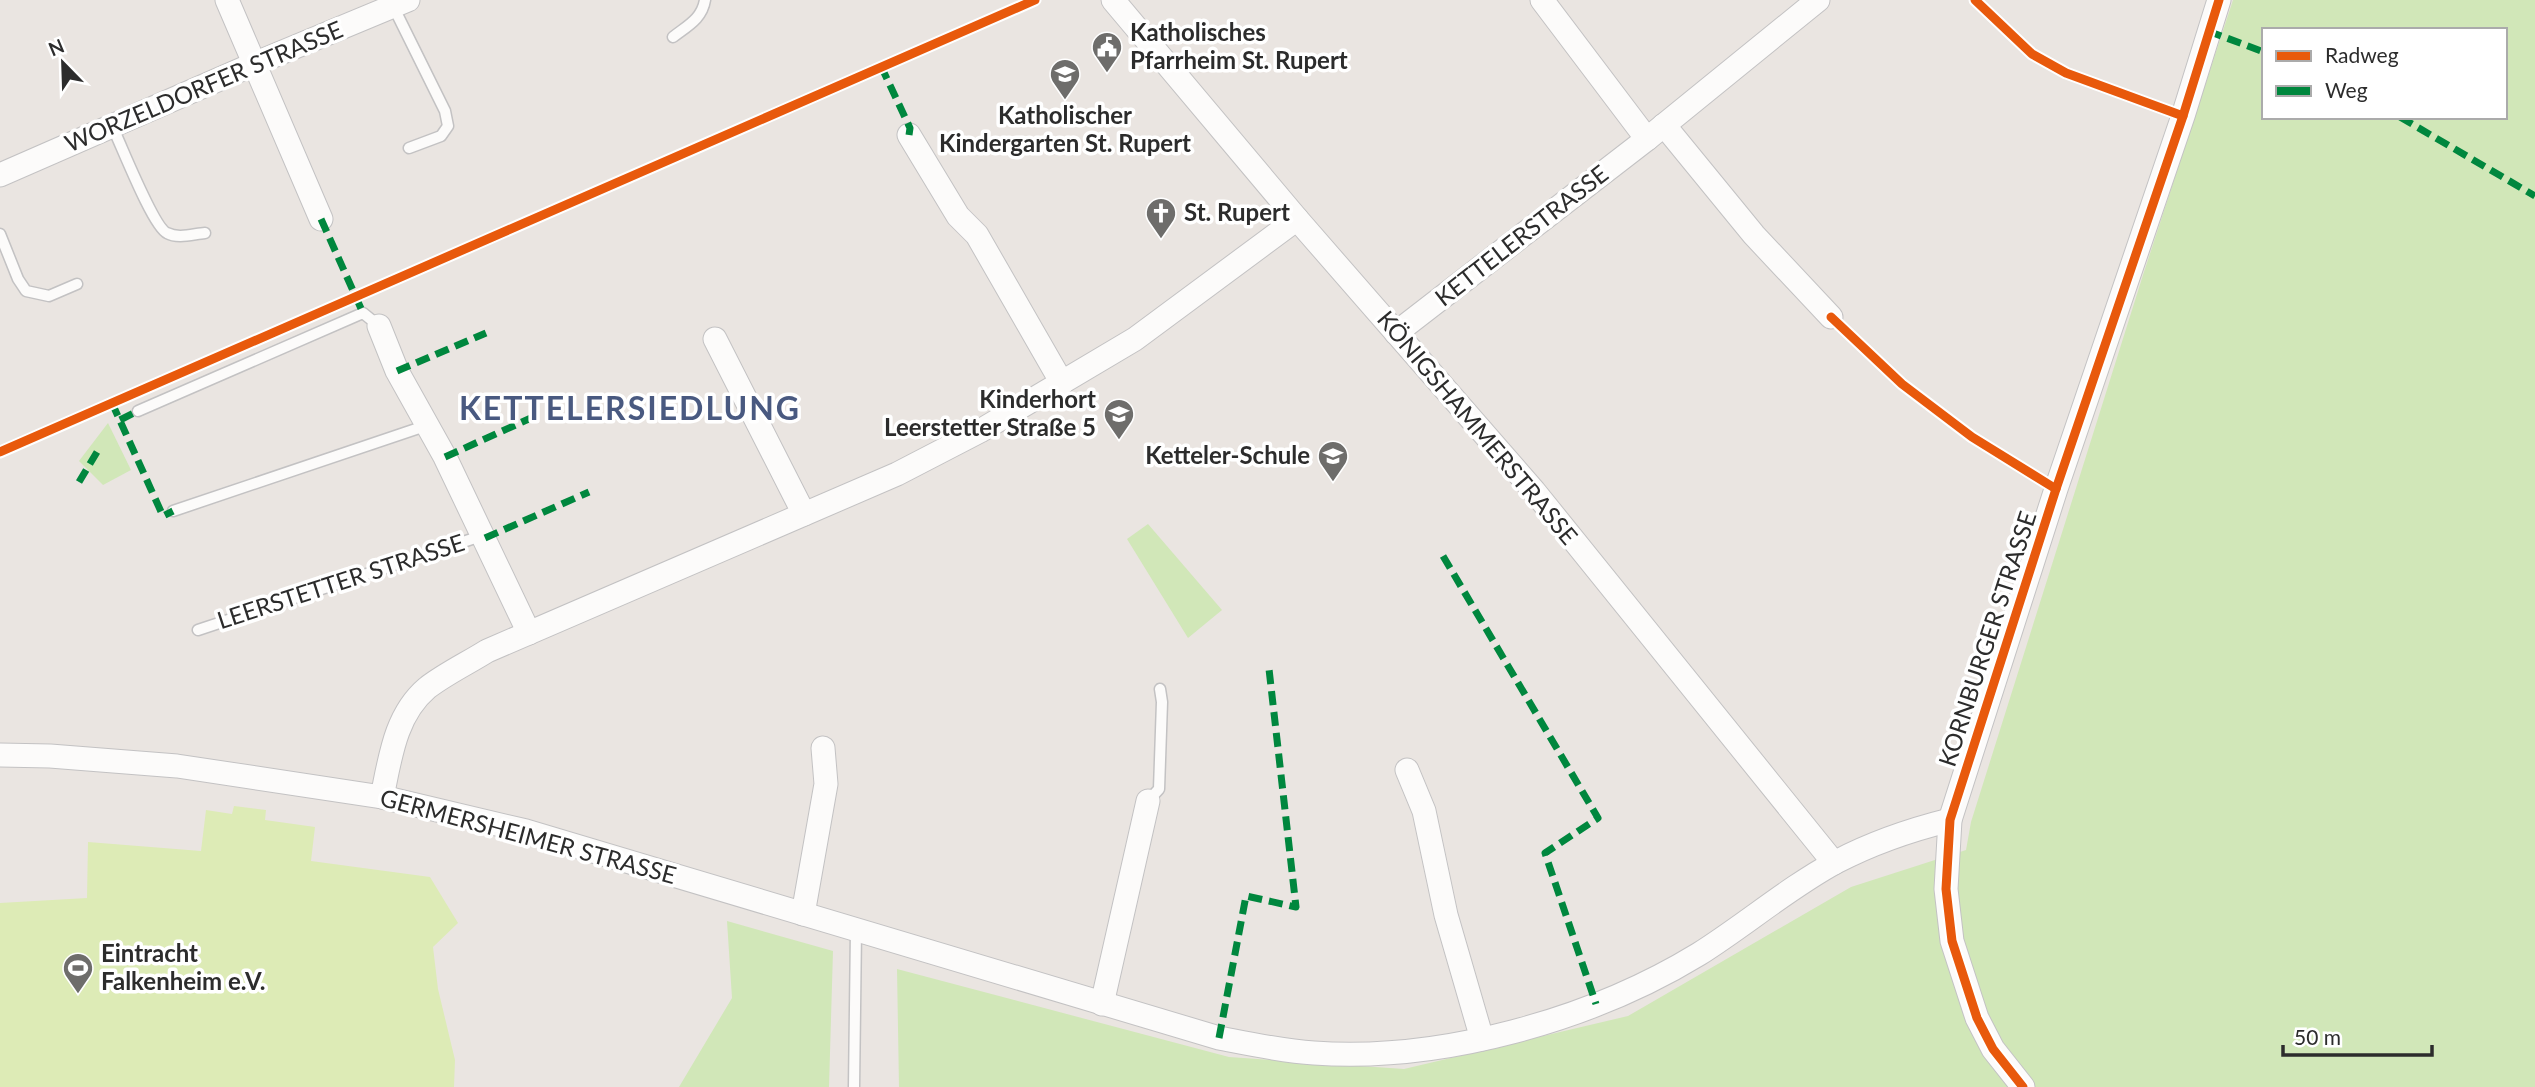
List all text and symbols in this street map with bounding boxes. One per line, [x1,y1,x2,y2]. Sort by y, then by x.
street label: WORZELDORFER STRASSE [60,14,347,157]
place label: Katholisches Pfarrheim St. Rupert [1130,17,1348,74]
north arrow [28,28,98,98]
legend [2262,28,2507,119]
public building icon: Katholisches Pfarrheim St. Rupert [1090,30,1124,74]
text: N [45,33,67,60]
text: Radweg [2325,42,2399,67]
school or university icon: Katholischer Kindergarten St. Rupert [1048,57,1082,101]
text: Weg [2325,77,2368,102]
place label: Katholischer Kindergarten St. Rupert [939,100,1191,157]
street label: KETTELERSTRASSE [1429,158,1613,311]
church icon: St. Rupert [1144,196,1178,240]
place label: St. Rupert [1184,197,1290,226]
street label: KÖNIGSHAMMERSTRASSE [1372,304,1584,550]
place label: Kinderhort Leerstetter Straße 5 [884,384,1096,441]
district label: KETTELERSIEDLUNG [459,388,801,427]
school or university icon: Kinderhort Leerstetter Straße 5 [1102,397,1136,441]
school or university icon: Ketteler-Schule [1316,439,1350,483]
place label: Ketteler-Schule [1145,440,1310,469]
street label: KORNBURGER STRASSE [1932,507,2042,770]
street label: LEERSTETTER STRASSE [213,527,468,634]
street label: GERMERSHEIMER STRASSE [377,782,680,889]
place label: Eintracht Falkenheim e.V. [101,938,266,995]
sports icon: Eintracht Falkenheim e.V. [61,951,95,995]
scale bar [2283,1014,2432,1058]
text: 50 m [2294,1024,2341,1049]

